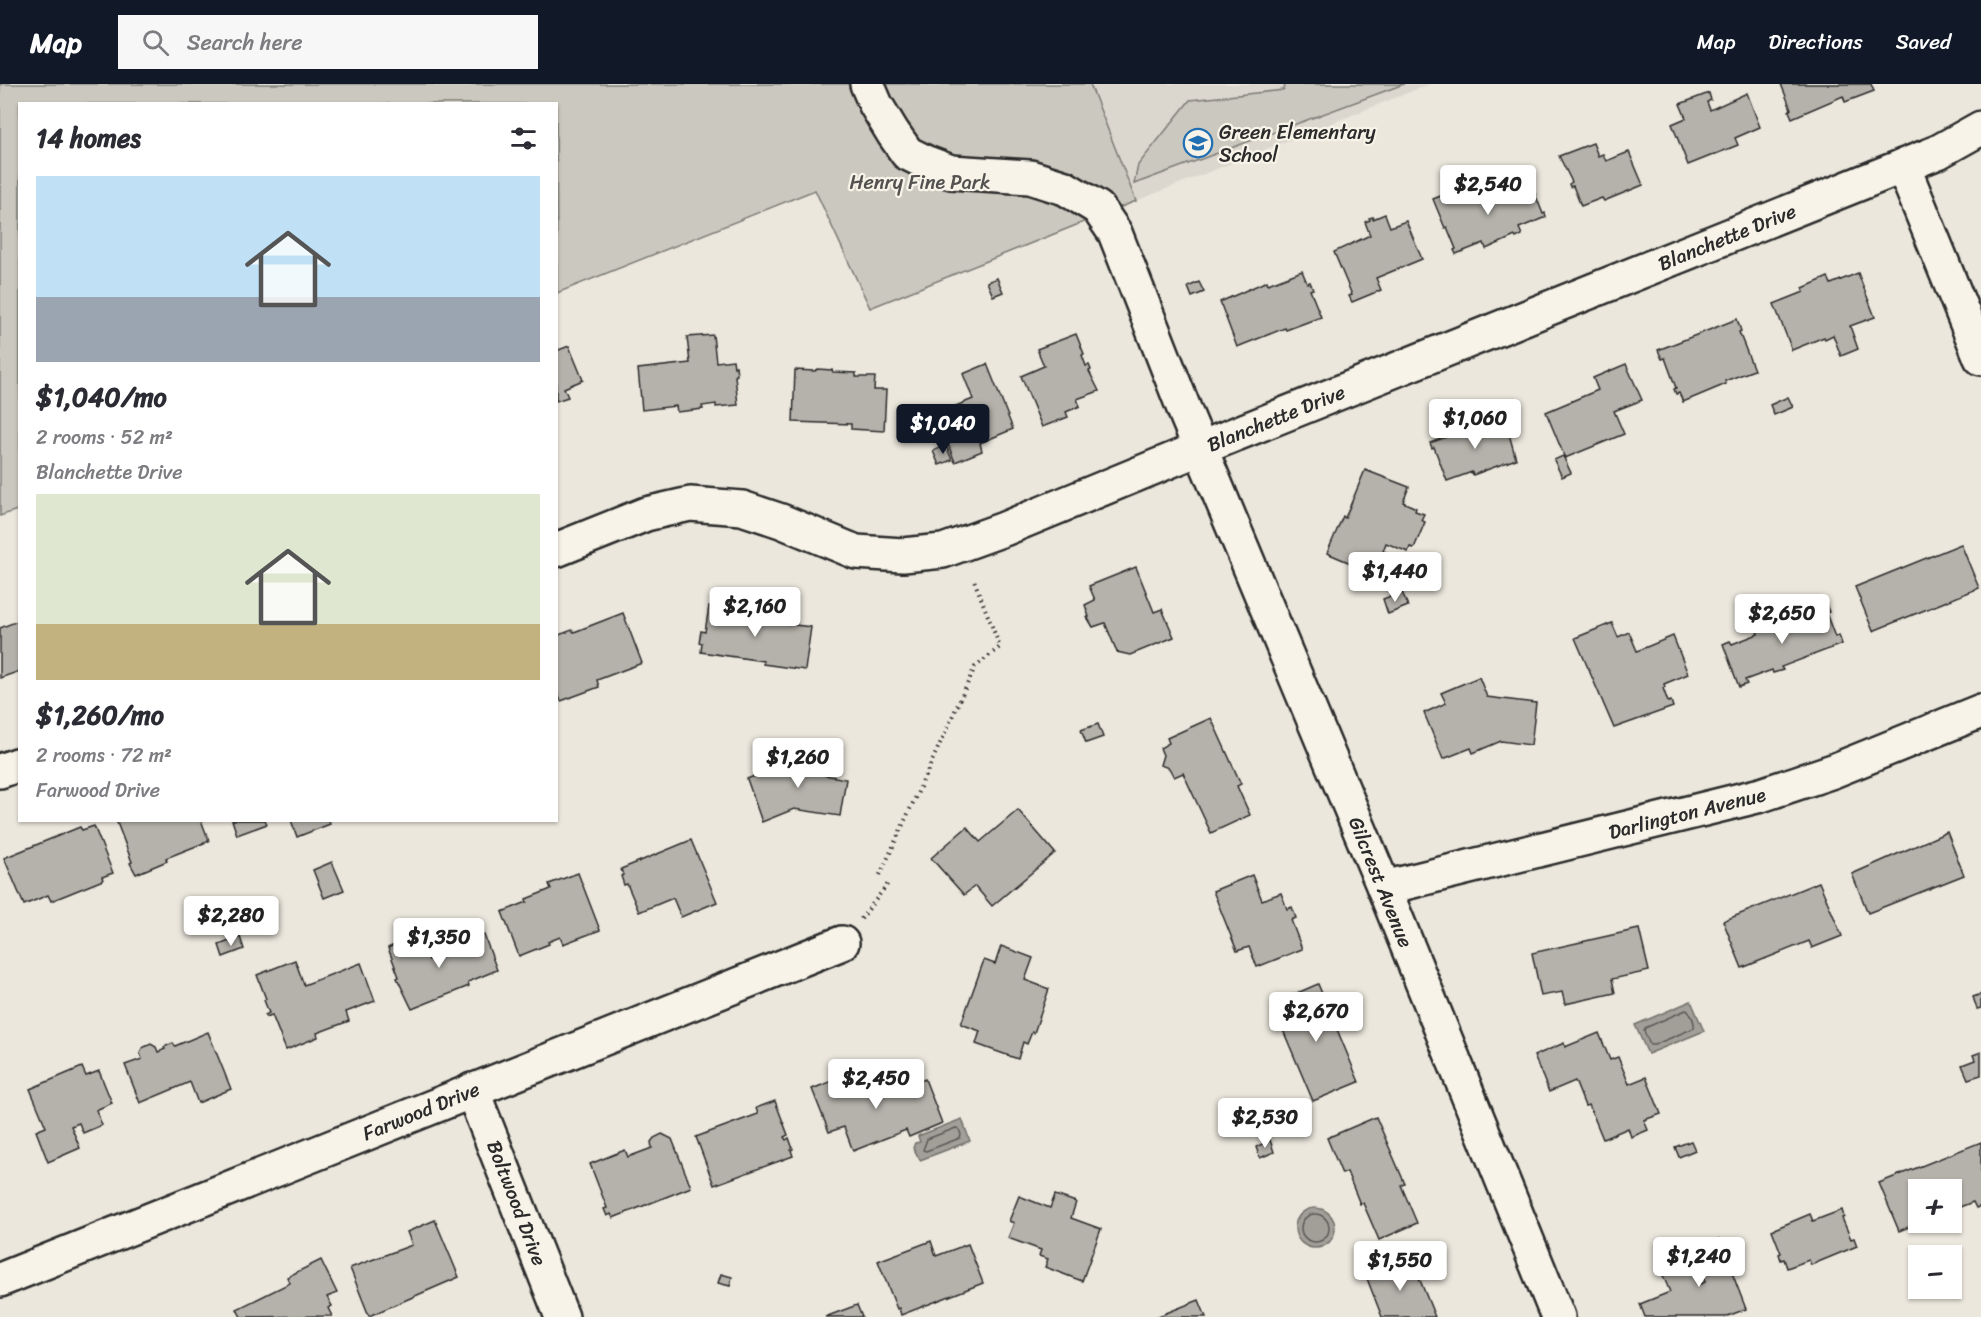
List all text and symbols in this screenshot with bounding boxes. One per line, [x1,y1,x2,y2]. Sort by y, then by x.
search box [118,15,538,69]
text: Map [30,18,82,67]
text: Search here [187,23,303,62]
text: Map [1697,23,1735,61]
text: Directions [1768,23,1863,61]
text: Saved [1896,23,1951,61]
icon: search [139,26,172,59]
text: 14 homes [36,115,141,161]
place label: Green Elementary School [1219,115,1376,173]
icon: filters [507,122,540,155]
school or university icon: Green Elementary School [1182,127,1214,159]
park label: Henry Fine Park [849,165,991,200]
pin: $2,540 [1439,165,1537,216]
text: $2,540 [1454,167,1522,202]
street label: Blanchette Drive [1653,194,1802,281]
icon: home [234,215,342,323]
text: $1,040/mo [36,374,167,420]
street label: Blanchette Drive [1202,375,1351,462]
pin: $1,060 [1426,399,1524,450]
text: $1,060 [1443,401,1507,436]
pin: $1,040 [894,404,992,455]
text: $1,040 [910,406,976,441]
text: 2 rooms · 52 m² [36,420,173,455]
text: Blanchette Drive [36,455,183,490]
icon: home [234,533,342,641]
pin: $1,440 [1346,552,1444,603]
text: $1,440 [1362,554,1428,589]
pin: $2,160 [706,587,804,638]
text: $2,160 [724,589,786,624]
pin: $2,650 [1733,594,1831,645]
text: $2,650 [1749,596,1815,631]
text: $1,260/mo [36,692,164,738]
text: 2 rooms · 72 m² [36,738,172,773]
pin: $1,260 [749,738,847,789]
text: $1,260 [767,740,829,775]
text: Farwood Drive [36,773,160,808]
street label: Darlington Avenue [1605,777,1770,850]
street label: Gilcrest Avenue [1338,811,1423,953]
pin: $2,280 [182,896,280,947]
text: $2,280 [198,898,264,933]
pin: $1,350 [390,918,488,969]
text: $1,350 [407,920,471,955]
pin: $2,670 [1267,992,1365,1043]
text: $2,670 [1283,994,1349,1029]
pin: $2,450 [827,1059,925,1110]
text: $2,450 [842,1061,910,1096]
street label: Farwood Drive [357,1072,485,1151]
pin: $2,530 [1216,1098,1314,1149]
text: $2,530 [1232,1100,1298,1135]
street label: Boltwood Drive [477,1135,557,1271]
map controls [1908,1179,1962,1299]
button: + [1908,1179,1962,1233]
pin: $1,240 [1650,1237,1748,1288]
text: $1,240 [1667,1239,1731,1274]
pin: $1,550 [1351,1241,1449,1292]
text: $1,550 [1368,1243,1432,1278]
button: − [1908,1245,1962,1299]

